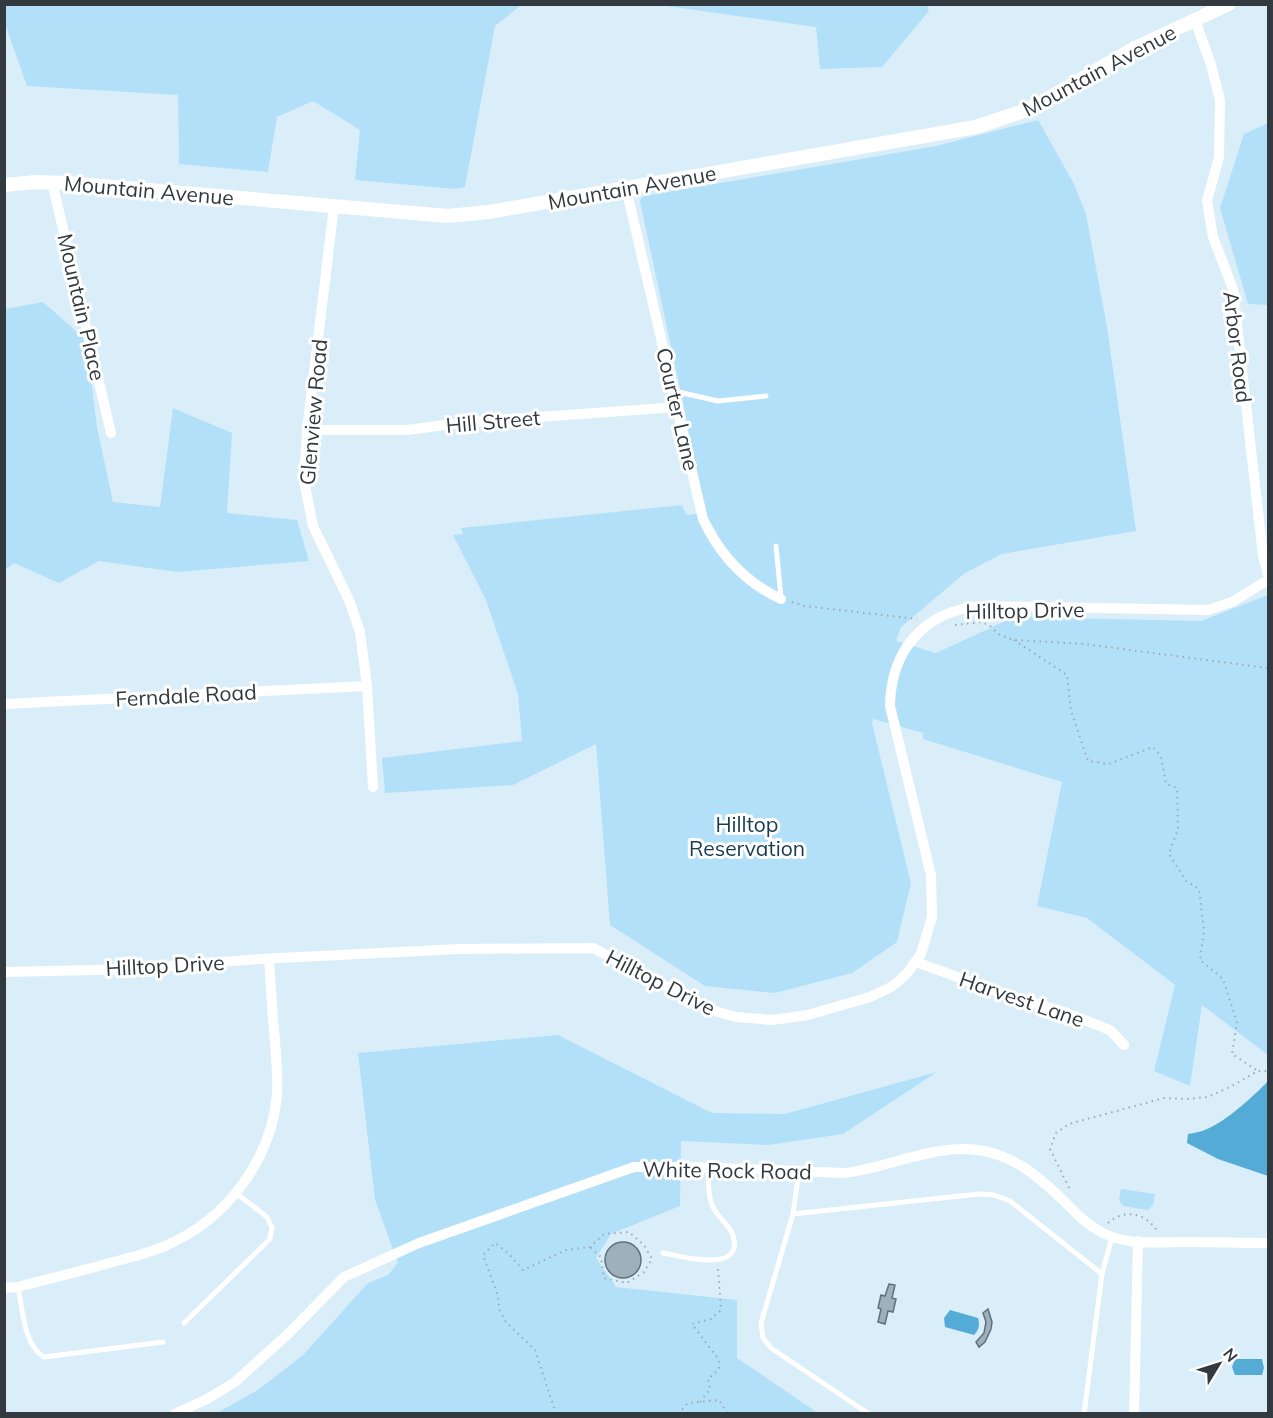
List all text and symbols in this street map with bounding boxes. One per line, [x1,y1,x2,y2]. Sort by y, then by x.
street label: Mountain Avenue [1018,19,1180,121]
street label: Mountain Avenue [546,159,718,215]
street label: Mountain Avenue [63,170,235,210]
street label: Mountain Place [52,231,112,383]
street label: Arbor Road [1218,290,1258,404]
street label: Glenview Road [294,338,332,486]
street label: Courter Lane [651,345,705,473]
street label: Hill Street [445,404,541,438]
street label: Hilltop Drive [965,596,1085,624]
street label: Ferndale Road [115,678,257,712]
park label: Hilltop Reservation [689,811,805,861]
street label: Hilltop Drive [602,943,720,1021]
street label: Hilltop Drive [105,949,225,981]
street label: Harvest Lane [956,966,1088,1032]
street label: White Rock Road [642,1156,812,1184]
north arrow [1189,1334,1249,1394]
text: N [1219,1344,1242,1366]

